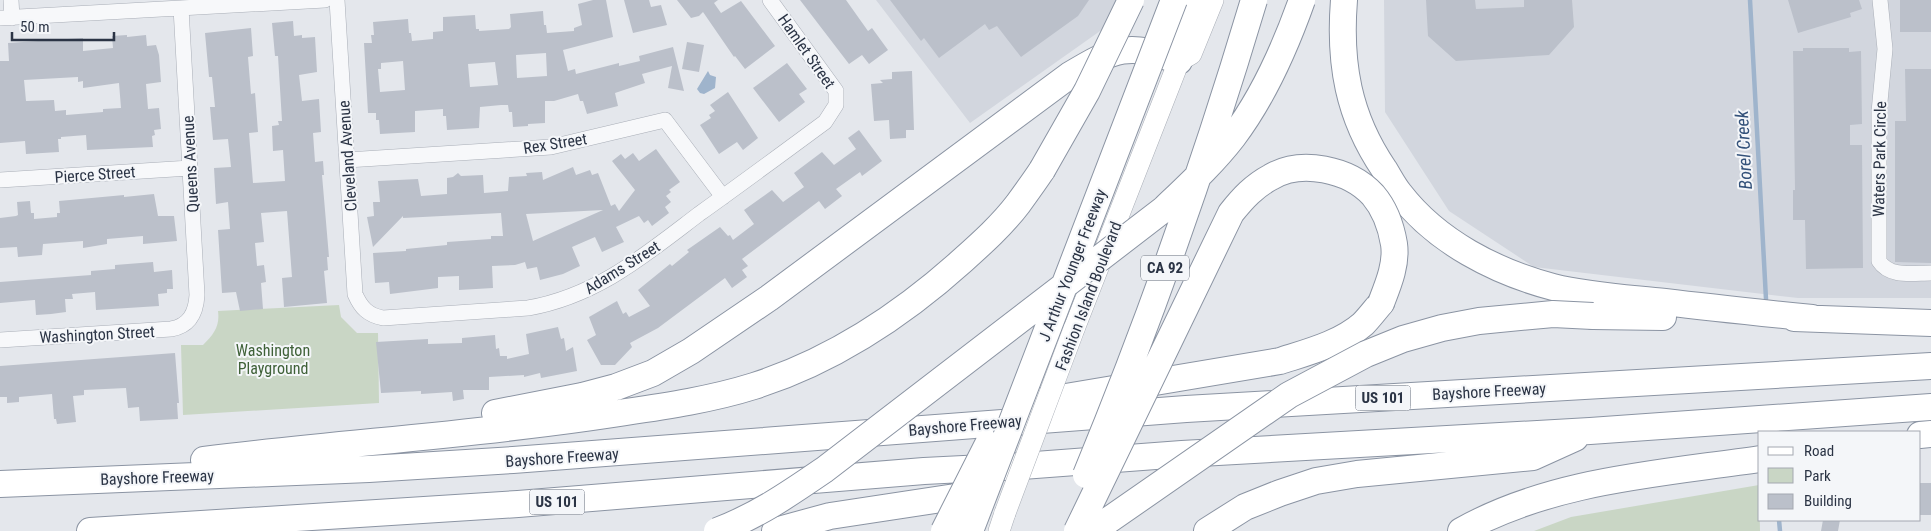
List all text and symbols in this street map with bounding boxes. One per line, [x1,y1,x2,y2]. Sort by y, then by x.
scale bar [12,10,115,42]
street label: Hamlet Street [774,10,839,92]
text: 50 m [20,18,50,36]
street label: Cleveland Avenue [334,100,361,212]
street label: Waters Park Circle [1869,101,1890,217]
water label: Borel Creek [1731,109,1756,190]
street label: Queens Avenue [178,115,203,213]
street label: Rex Street [522,129,589,158]
street label: Pierce Street [54,162,136,187]
street label: J Arthur Younger Freeway [1035,186,1110,344]
street label: Fashion Island Boulevard [1051,219,1126,373]
street label: Adams Street [581,237,664,298]
road number: CA 92 [1141,256,1189,280]
street label: Washington Street [39,322,155,347]
park label: Washington Playground [236,341,310,378]
street label: Bayshore Freeway [1432,379,1547,404]
road number: US 101 [1356,386,1410,410]
street label: Bayshore Freeway [908,411,1023,440]
legend [1758,431,1921,521]
text: Road [1804,442,1834,460]
street label: Bayshore Freeway [505,444,620,471]
street label: Bayshore Freeway [100,466,215,489]
text: Park [1804,467,1831,485]
road number: US 101 [530,490,584,514]
text: Building [1804,492,1852,510]

